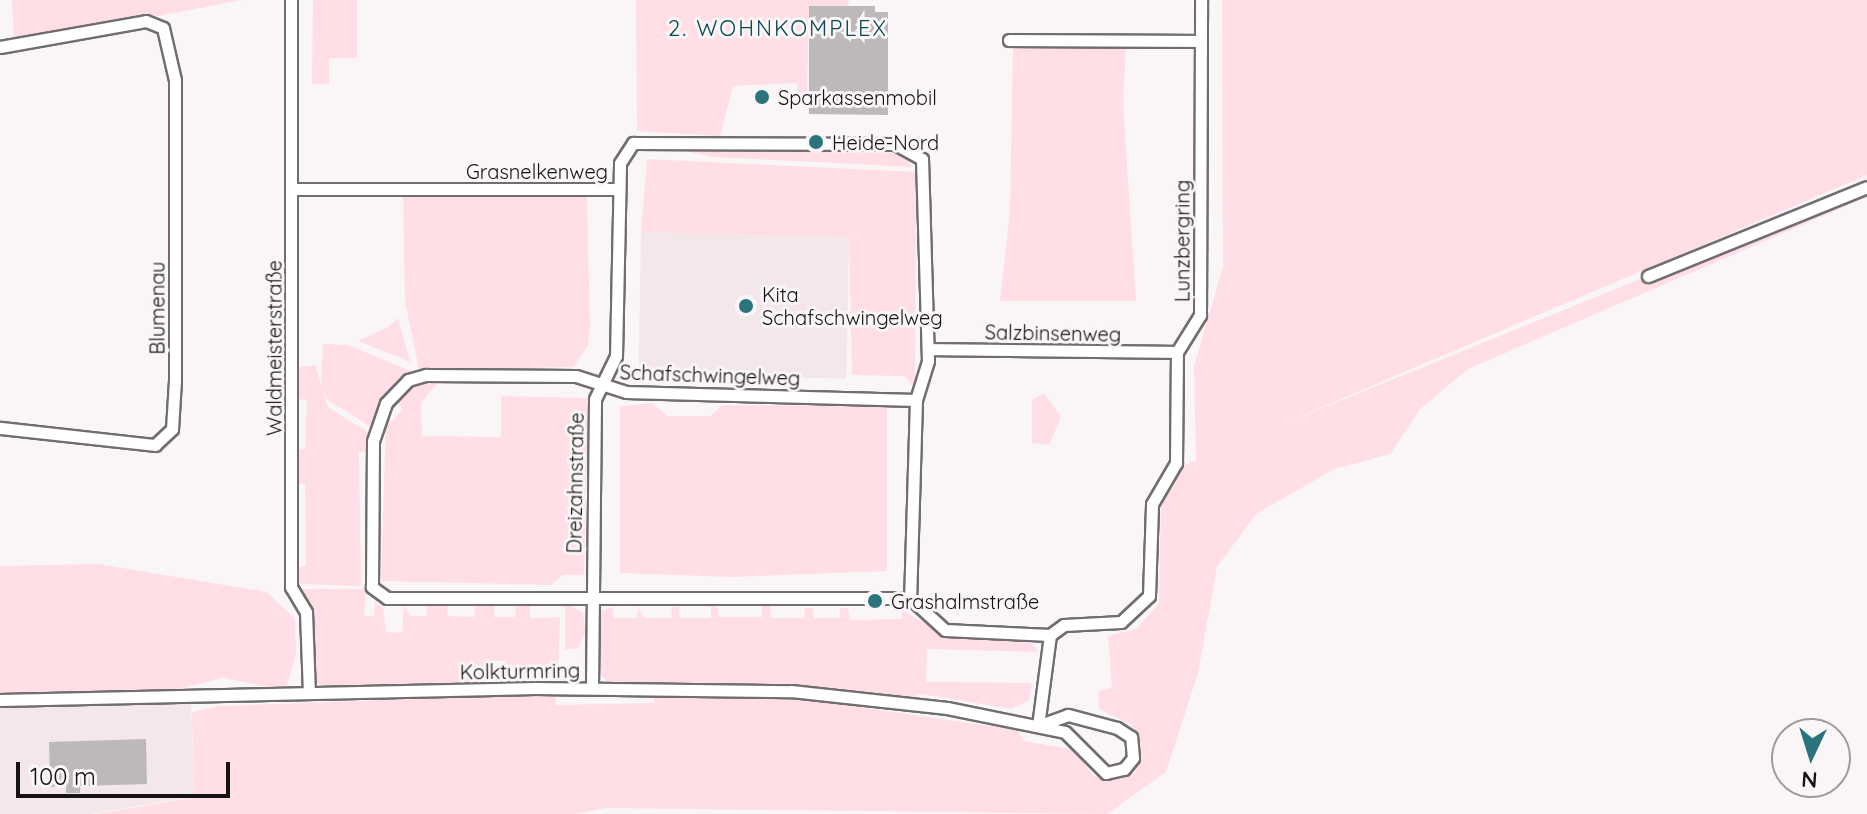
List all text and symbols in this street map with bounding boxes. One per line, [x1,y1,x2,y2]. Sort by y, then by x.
district label: 2. WOHNKOMPLEX [668,16,888,42]
place label: Sparkassenmobil [778,85,937,109]
marker: Sparkassenmobil [753,88,771,106]
place label: Heide-Nord [832,130,939,154]
marker: Heide-Nord [807,133,825,151]
street label: Grasnelkenweg [466,159,608,183]
street label: Lunzbergring [1170,180,1194,302]
street label: Waldmeisterstraße [262,260,286,436]
street label: Blumenau [145,261,169,355]
place label: Kita Schafschwingelweg [762,282,943,329]
marker: Kita Schafschwingelweg [737,297,755,315]
street label: Salzbinsenweg [985,320,1121,346]
street label: Schafschwingelweg [619,360,801,390]
street label: Dreizahnstraße [562,412,588,554]
place label: Grashalmstraße [891,589,1039,613]
marker: Grashalmstraße [866,592,884,610]
street label: Kolkturmring [460,658,580,684]
north arrow [1771,718,1851,798]
scale bar [20,746,234,796]
text: 100 m [30,761,96,791]
text: N [1800,765,1819,794]

